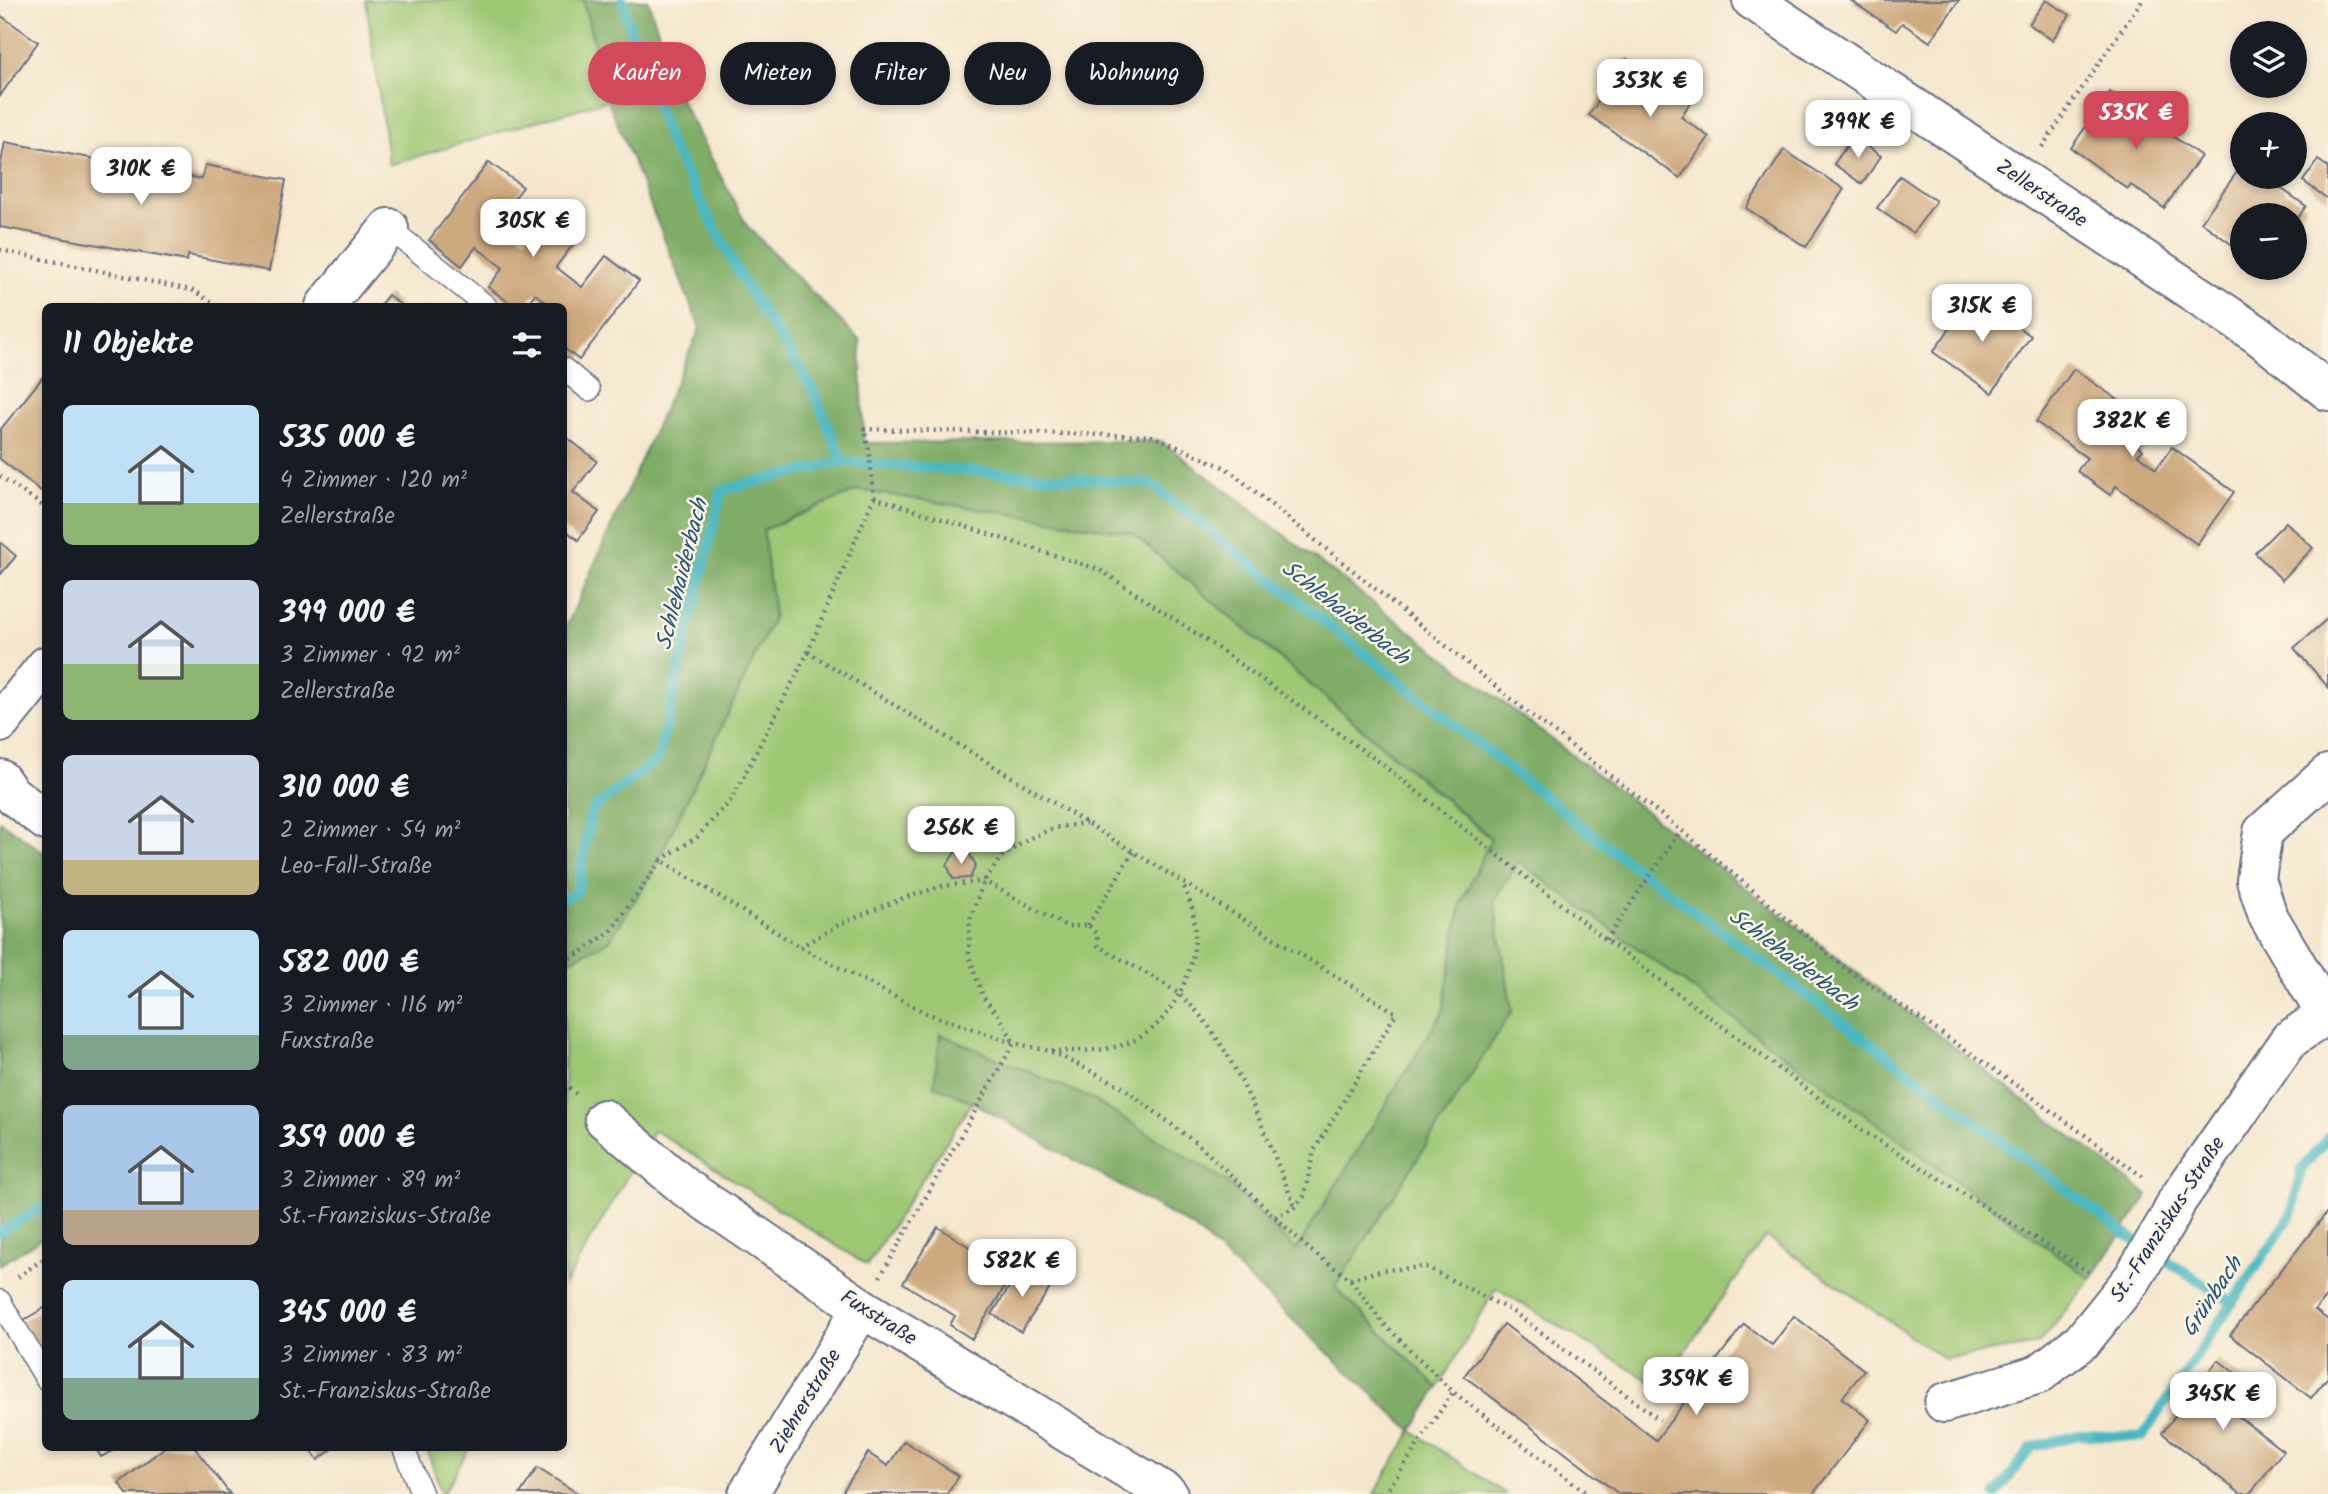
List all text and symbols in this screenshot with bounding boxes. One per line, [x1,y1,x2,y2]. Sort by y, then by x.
map controls [2230,21,2307,280]
button: layers [2230,21,2307,98]
chip: Kaufen [588,42,706,105]
chip: Mieten [720,42,836,105]
chip: Filter [850,42,950,105]
chip: Neu [964,42,1051,105]
chip: Wohnung [1065,42,1204,105]
pin: 353K € [1593,60,1707,119]
text: 353K € [1613,64,1687,100]
pin: 535K € [2079,92,2193,151]
text: 535K € [2099,96,2173,132]
pin: 399K € [1801,100,1915,160]
text: 399K € [1821,105,1895,141]
button: + [2230,112,2307,189]
pin: 310K € [84,148,198,207]
street label: Zellerstraße [1989,151,2094,238]
text: 310K € [107,152,175,188]
pin: 305K € [476,200,590,259]
button: − [2230,203,2307,280]
text: 305K € [496,204,570,240]
pin: 315K € [1925,284,2039,344]
text: 315K € [1948,289,2016,325]
text: 11 Objekte [63,321,194,369]
icon: filters [508,326,546,364]
pin: 382K € [2075,400,2189,459]
text: 382K € [2094,404,2170,440]
text: 535 000 € [280,415,415,463]
icon: home [119,433,203,517]
text: 4 Zimmer · 120 m² [280,463,467,499]
water label: Schlehaiderbach [647,494,719,654]
text: Zellerstraße [280,499,395,535]
water label: Schlehaiderbach [1273,552,1418,676]
text: 399 000 € [280,590,415,638]
icon: home [119,608,203,692]
text: 3 Zimmer · 92 m² [280,638,460,674]
text: Zellerstraße [280,674,395,710]
text: 310 000 € [280,765,409,813]
icon: home [119,783,203,867]
pin: 256K € [904,806,1018,866]
text: 256K € [924,811,998,847]
text: 2 Zimmer · 54 m² [280,813,460,849]
text: Leo-Fall-Straße [280,849,432,885]
water label: Schlehaiderbach [1720,900,1867,1022]
text: 582 000 € [280,940,419,988]
icon: home [119,958,203,1042]
text: 3 Zimmer · 116 m² [280,988,462,1024]
text: Fuxstraße [280,1024,374,1060]
text: 359 000 € [280,1115,415,1163]
street label: St.-Franziskus-Straße [2102,1130,2235,1309]
icon: home [119,1133,203,1217]
text: 3 Zimmer · 89 m² [280,1163,460,1199]
text: St.-Franziskus-Straße [280,1199,491,1235]
pin: 582K € [965,1240,1079,1299]
text: 582K € [984,1244,1060,1280]
water label: Grünbach [2172,1248,2254,1345]
street label: Fuxstraße [833,1282,924,1355]
text: 345 000 € [280,1290,416,1338]
icon: home [119,1308,203,1392]
text: 3 Zimmer · 83 m² [280,1338,462,1374]
street label: Ziehrerstraße [762,1342,851,1461]
pin: 359K € [1639,1358,1753,1417]
text: 359K € [1659,1362,1733,1398]
pin: 345K € [2166,1372,2280,1432]
text: St.-Franziskus-Straße [280,1374,491,1410]
text: 345K € [2186,1377,2260,1413]

